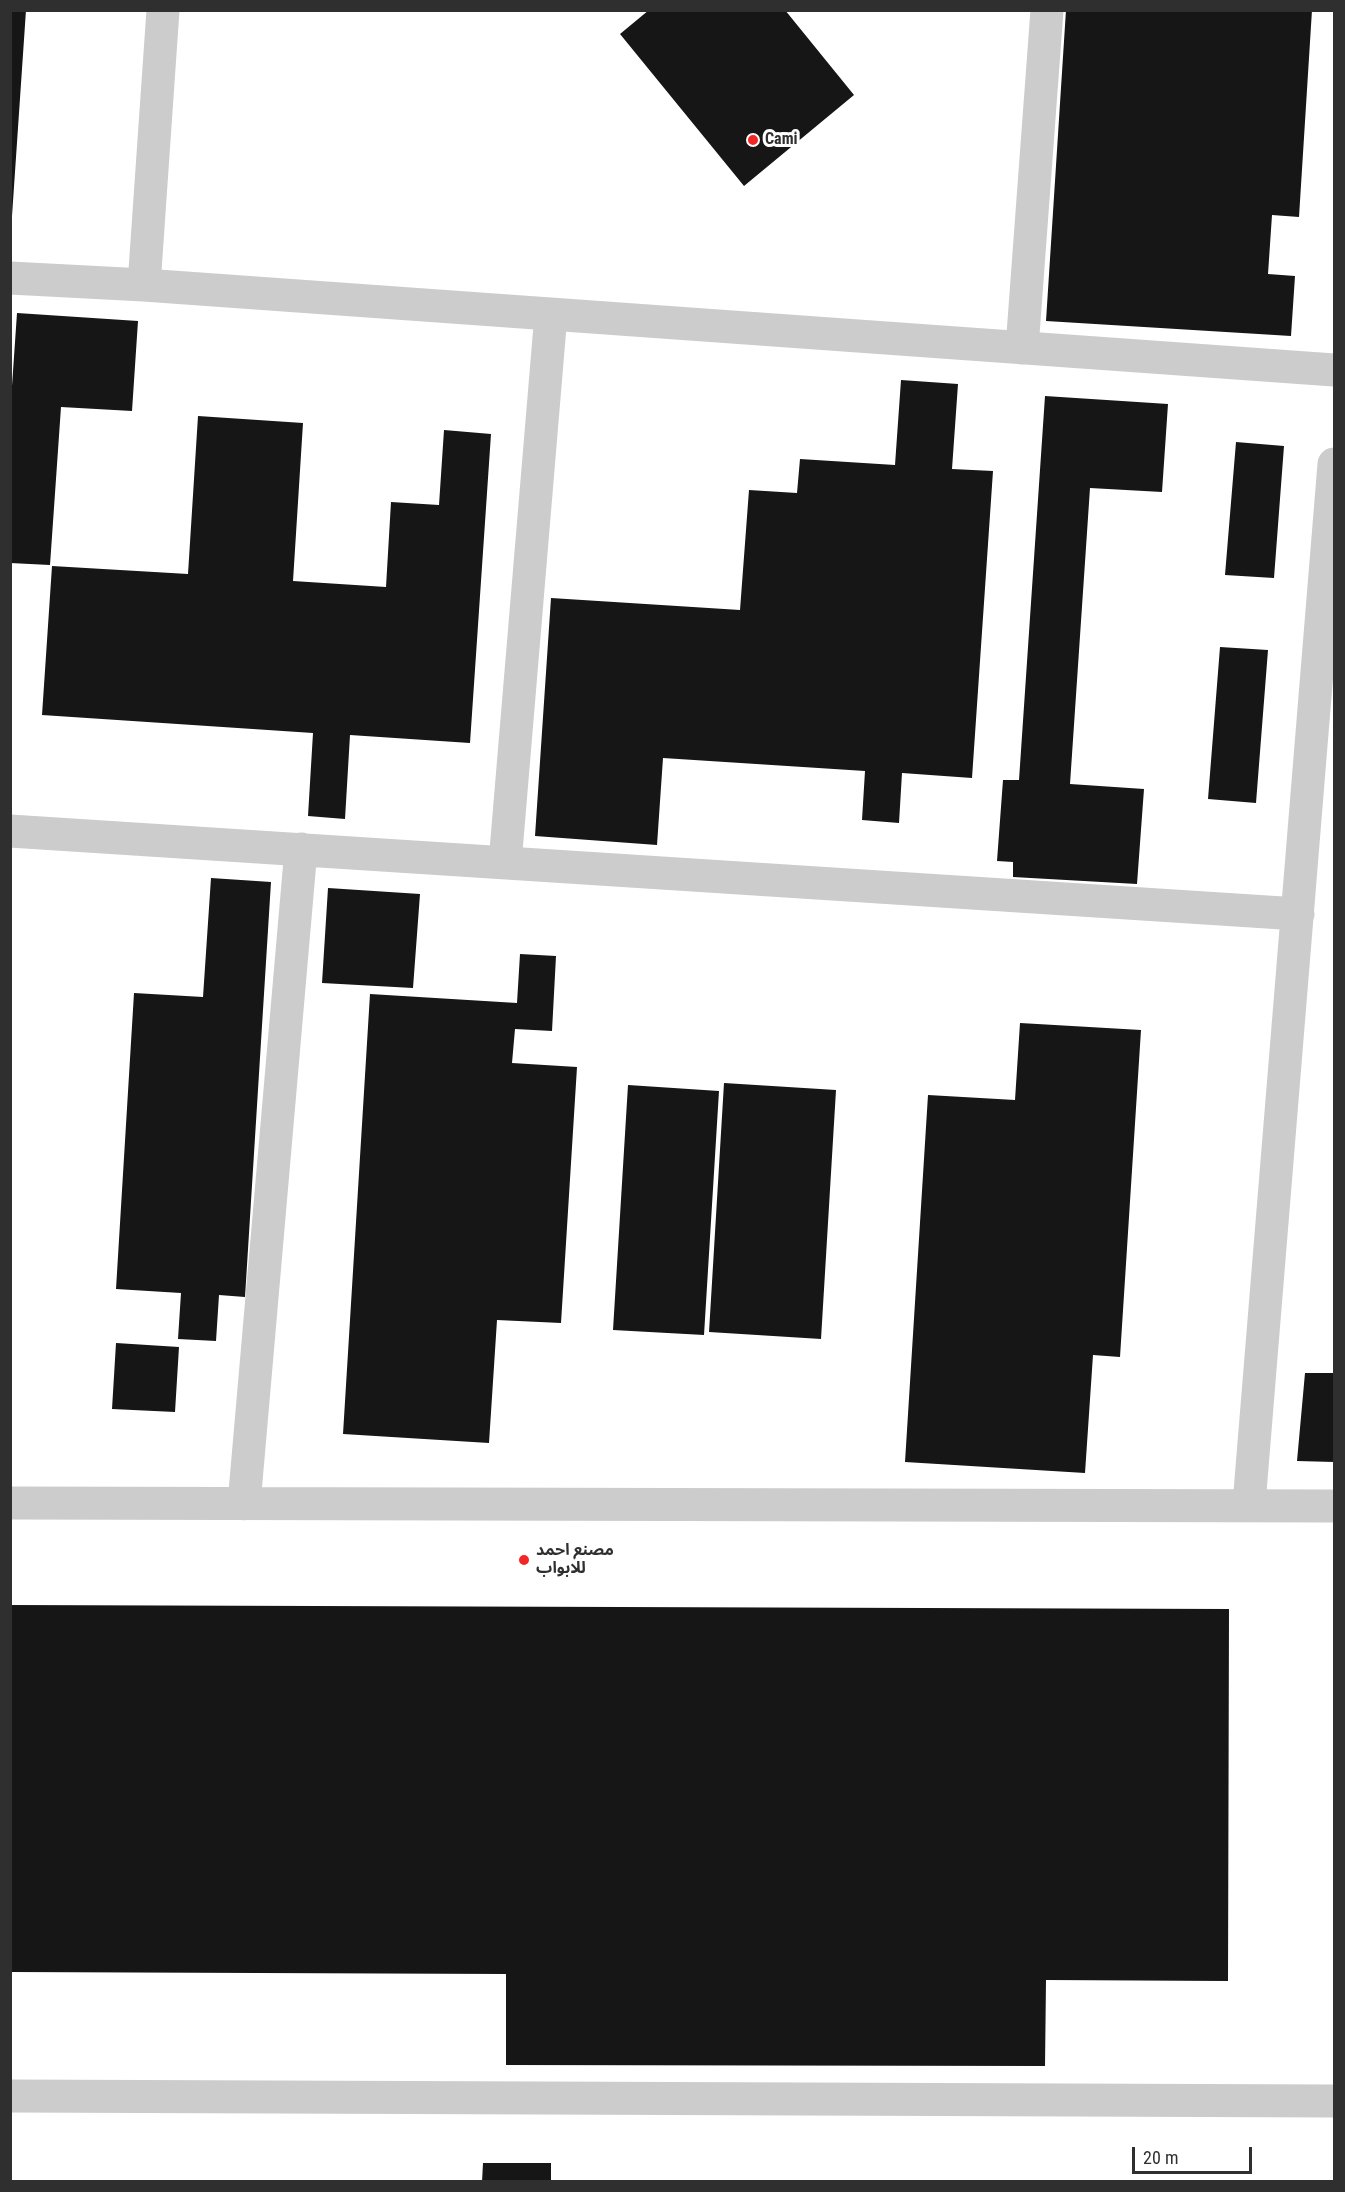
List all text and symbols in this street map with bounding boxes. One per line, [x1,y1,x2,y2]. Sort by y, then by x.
place label: Cami [765,130,798,150]
marker: Cami [746,133,760,147]
place label: مصنع احمد للابواب [536,1541,614,1579]
marker: مصنع احمد للابواب [517,1553,531,1567]
scale bar [1135,2135,1255,2173]
text: 20 m [1143,2147,1178,2168]

